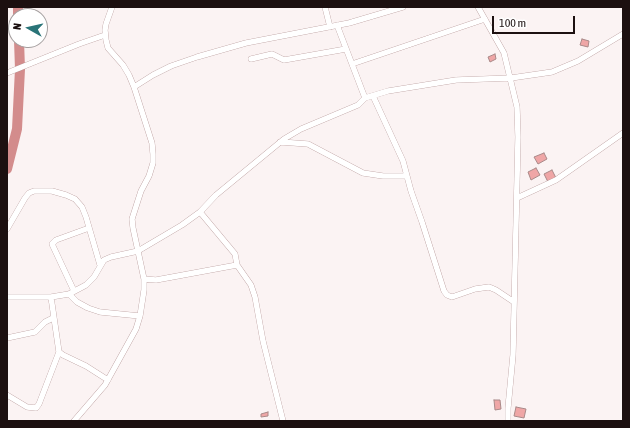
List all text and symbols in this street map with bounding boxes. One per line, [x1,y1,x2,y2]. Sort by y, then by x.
north arrow [8,8,48,48]
scale bar [494,8,577,34]
text: 100 m [499,16,526,30]
text: N [11,22,24,31]

